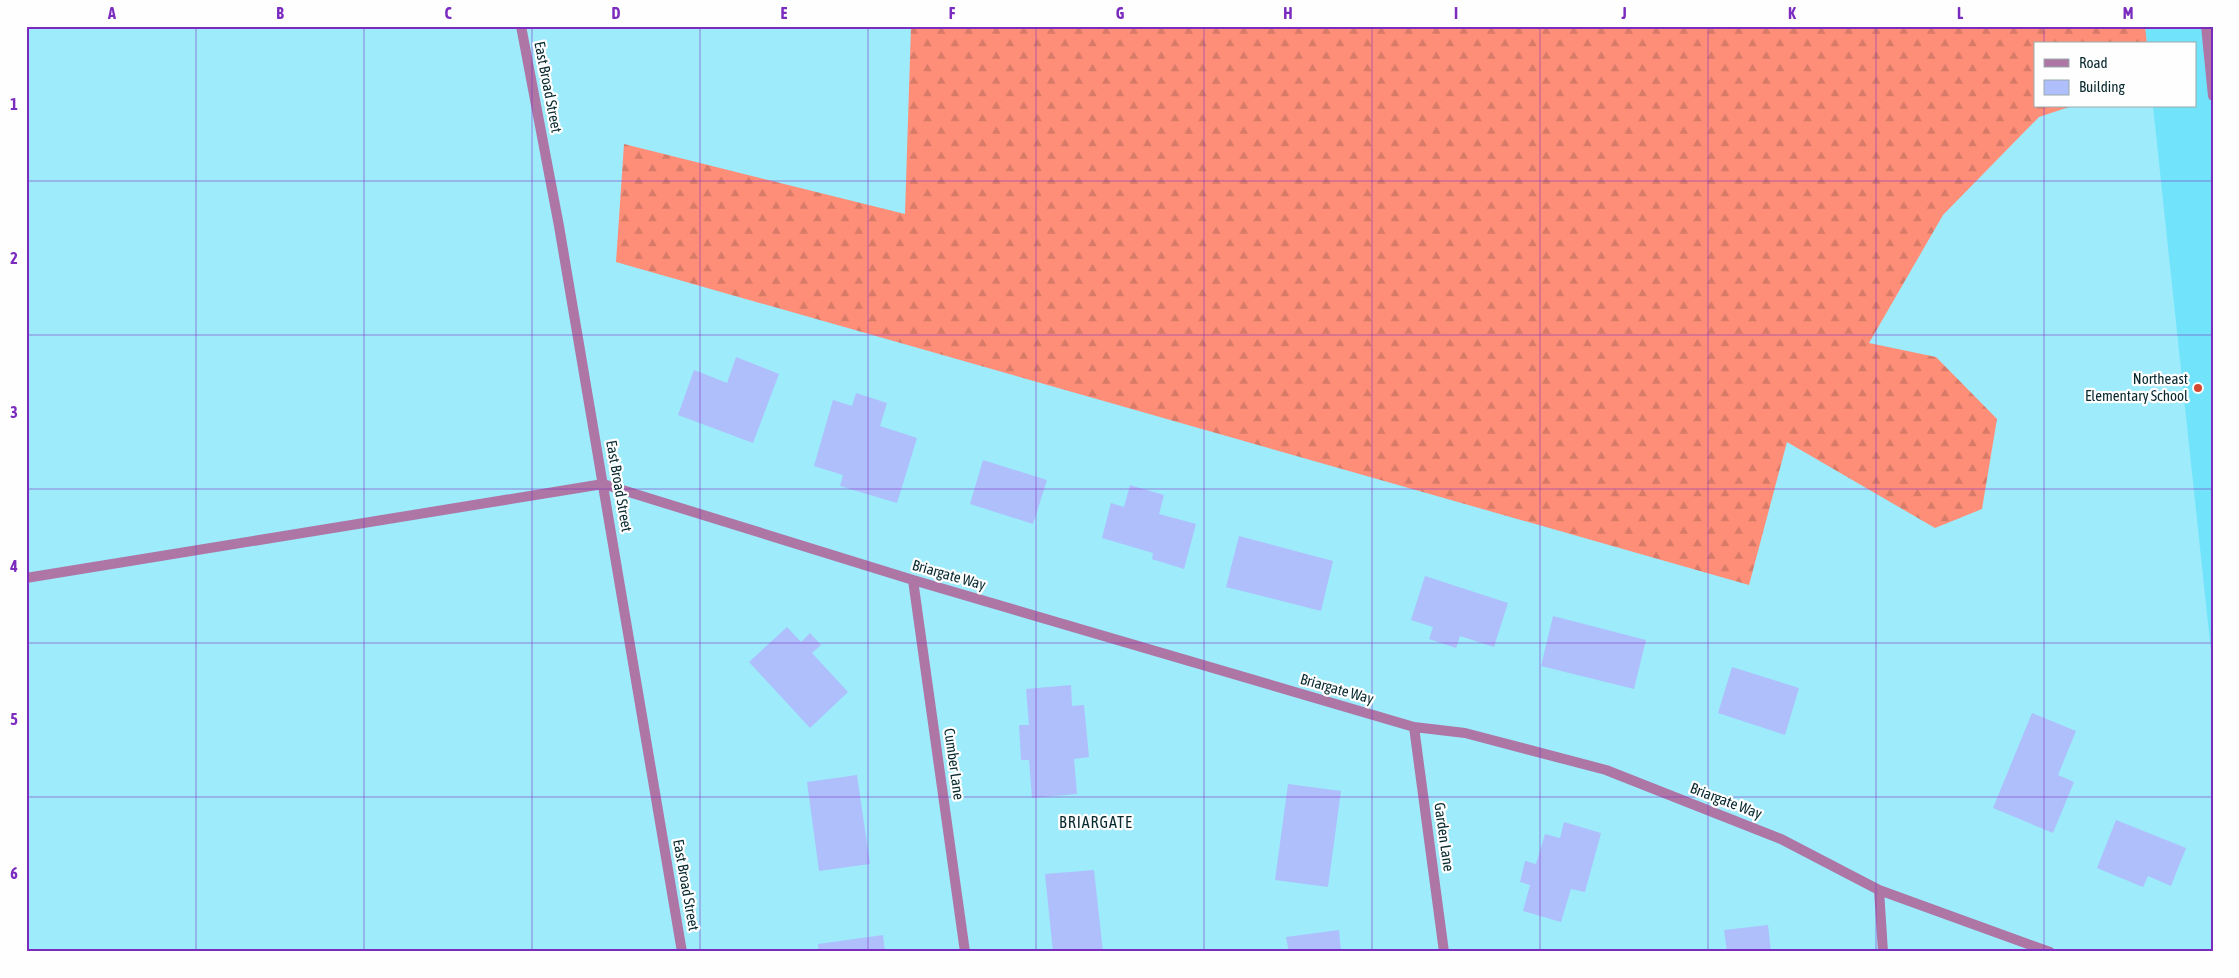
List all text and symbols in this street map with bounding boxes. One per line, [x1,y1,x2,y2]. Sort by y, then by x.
text: A [107,4,116,22]
text: B [276,4,284,22]
text: C [444,4,452,22]
text: D [612,4,621,22]
text: E [781,4,788,22]
text: F [949,4,956,22]
text: G [1116,4,1125,22]
text: H [1283,4,1293,22]
text: I [1454,4,1458,22]
text: J [1620,4,1627,22]
text: K [1788,4,1796,22]
text: L [1957,4,1964,22]
text: M [2123,4,2133,22]
street label: East Broad Street [531,40,566,134]
legend [2034,42,2196,108]
text: Road [2079,54,2108,71]
text: Building [2079,78,2125,95]
text: 1 [10,95,18,113]
text: 2 [10,249,18,267]
place label: Northeast Elementary School [2085,370,2188,404]
marker: Northeast Elementary School [2192,382,2204,394]
text: 3 [10,403,18,421]
street label: East Broad Street [603,439,636,533]
street label: Briargate Way [910,556,988,593]
text: 4 [9,557,18,575]
street label: Briargate Way [1298,670,1376,707]
text: 5 [10,710,18,728]
street label: Cumber Lane [941,727,968,801]
street label: Briargate Way [1688,779,1765,822]
street label: Garden Lane [1431,801,1458,873]
district label: BRIARGATE [1059,813,1133,831]
street label: East Broad Street [670,838,703,932]
text: 6 [10,864,18,882]

